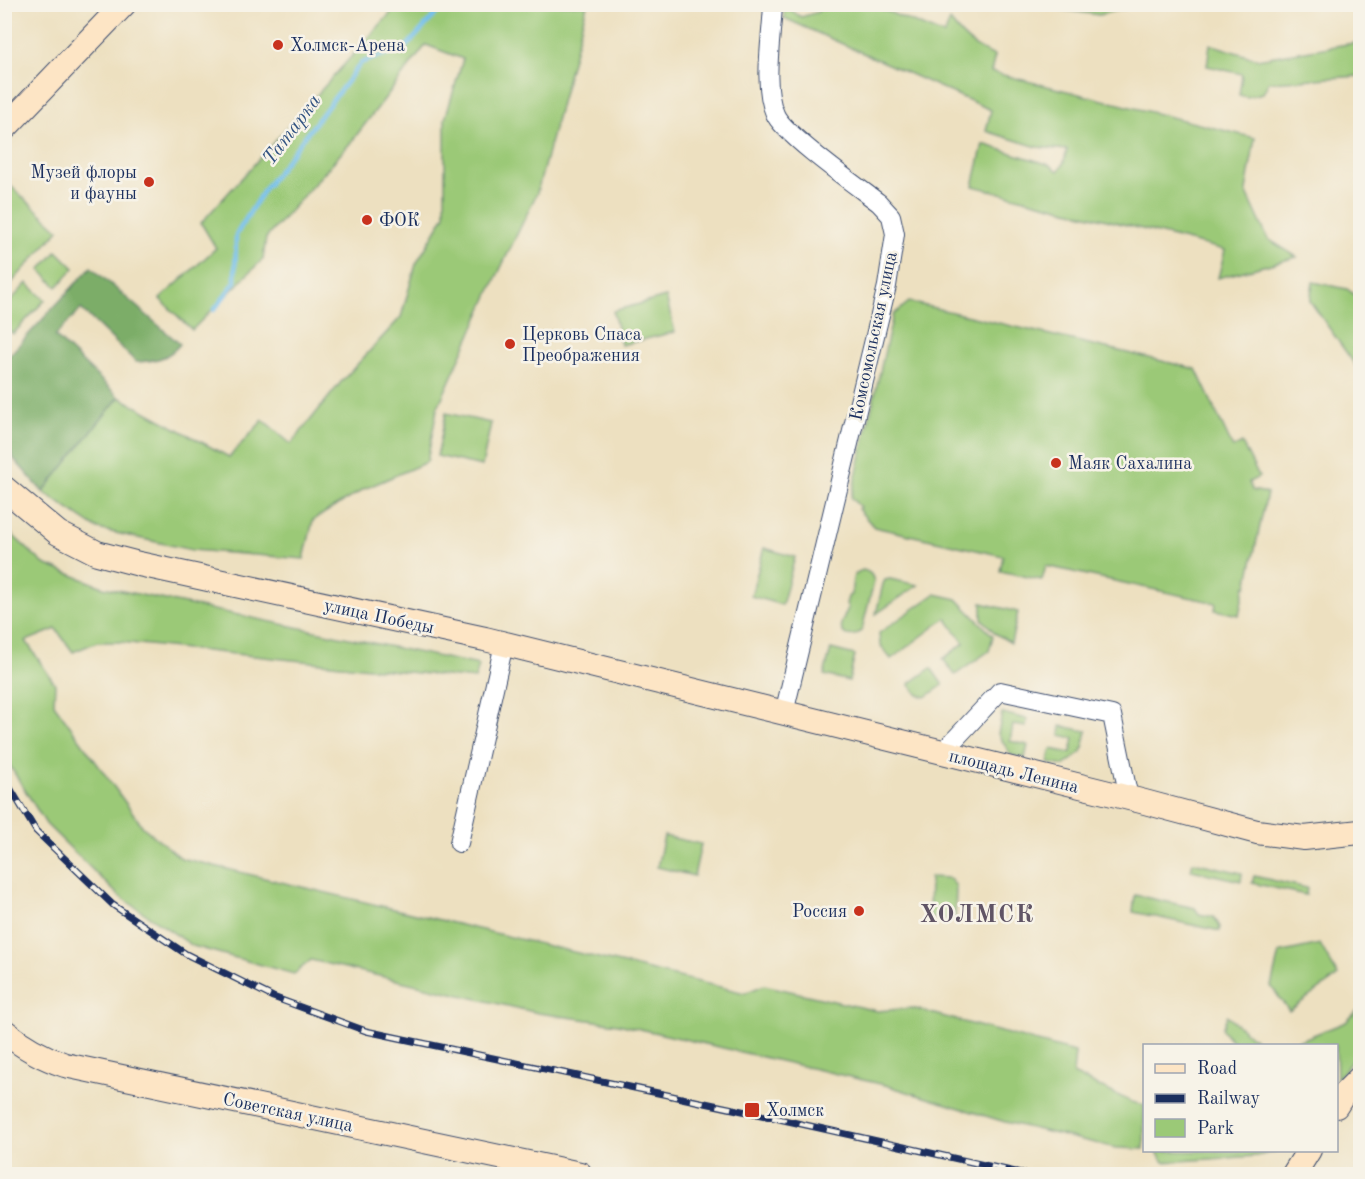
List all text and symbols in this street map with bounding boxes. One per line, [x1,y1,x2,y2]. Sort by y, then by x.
place label: Холмск-Арена [290,37,405,55]
marker: Холмск-Арена [271,38,285,52]
water label: Татарка [260,91,326,169]
place label: Музей флоры и фауны [30,164,137,204]
marker: Музей флоры и фауны [142,175,156,189]
place label: ФОК [379,212,420,230]
marker: ФОК [360,213,374,227]
street label: Комсомольская улица [847,250,901,422]
place label: Церковь Спаса Преображения [522,326,642,365]
marker: Церковь Спаса Преображения [503,337,517,351]
place label: Маяк Сахалина [1068,455,1192,473]
marker: Маяк Сахалина [1049,456,1063,470]
street label: улица Победы [322,597,436,637]
street label: площадь Ленина [947,747,1081,797]
place label: Россия [792,903,847,921]
marker: Россия [852,904,866,918]
district label: ХОЛМСК [919,904,1035,928]
legend [1143,1044,1338,1152]
text: Road [1197,1060,1237,1078]
street label: Советская улица [221,1090,355,1136]
text: Railway [1197,1090,1260,1108]
marker: Холмск [743,1101,761,1119]
place label: Холмск [766,1102,824,1120]
text: Park [1197,1120,1234,1138]

